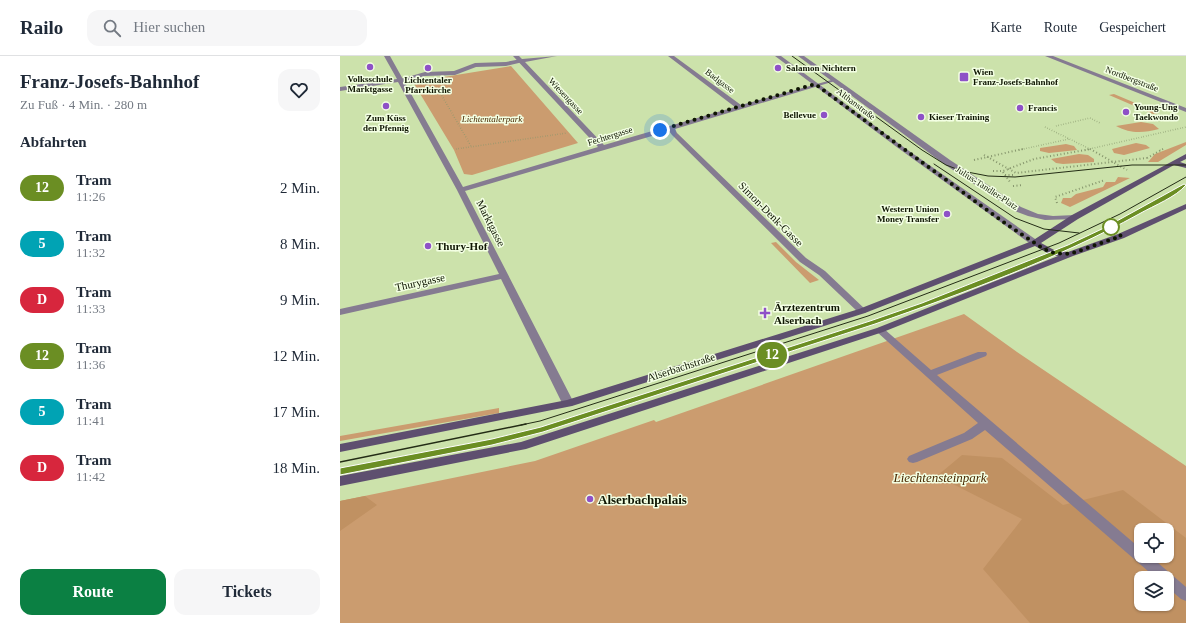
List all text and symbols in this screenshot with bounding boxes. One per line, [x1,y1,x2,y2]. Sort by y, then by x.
search box [87,10,367,46]
text: Railo [20,17,63,38]
icon: search [101,17,123,39]
text: Hier suchen [133,19,205,35]
text: Karte [991,20,1022,35]
text: Route [1044,20,1077,35]
text: Gespeichert [1099,20,1166,35]
marker: Volksschule Marktgasse [365,62,375,72]
marker: Lichtentaler Pfarrkirche [423,63,433,73]
marker: Salamon Nichtern [773,63,783,73]
place label: Salamon Nichtern [786,63,856,73]
street label: Nordbergstraße [1104,64,1160,94]
street label: Badgasse [703,67,737,95]
place label: Wien Franz-Josefs-Bahnhof [973,67,1059,87]
button: heart [278,69,320,111]
text: Franz-Josefs-Bahnhof [20,71,199,92]
marker: Wien Franz-Josefs-Bahnhof [958,71,970,83]
place label: Volksschule Marktgasse [347,74,393,94]
place label: Lichtentaler Pfarrkirche [404,75,452,95]
street label: Wiesengasse [547,76,585,116]
street label: Althanstraße [835,86,877,122]
text: Zu Fuß · 4 Min. · 280 m [20,97,147,112]
marker: Zum Küss den Pfennig [381,101,391,111]
place label: Young-Ung Taekwondo [1134,102,1179,122]
marker: Francis [1015,103,1025,113]
place label: Francis [1028,103,1057,113]
marker: Young-Ung Taekwondo [1121,107,1131,117]
place label: Bellevue [784,110,816,120]
marker: Bellevue [819,110,829,120]
marker: Kieser Training [916,112,926,122]
place label: Kieser Training [929,112,990,122]
place label: Zum Küss den Pfennig [363,113,409,133]
park label: Lichtentalerpark [461,114,523,124]
your location [650,120,670,140]
street label: Fechtergasse [586,124,634,148]
text: Abfahrten [20,134,87,150]
street label: Julius-Tandler-Platz [954,164,1020,212]
text: Tram [76,172,112,188]
street label: Simon-Denk-Gasse [736,179,806,249]
text: 12 [35,180,49,195]
text: 2 Min. [280,180,320,196]
text: 11:26 [76,189,105,204]
street label: Marktgasse [474,198,508,248]
place label: Western Union Money Transfer [877,204,939,224]
marker: Western Union Money Transfer [942,209,952,219]
unlabelled marker [1102,218,1120,236]
text: Tram [76,228,112,244]
text: 5 [39,236,46,251]
text: 8 Min. [280,236,320,252]
place label: Thury-Hof [436,240,488,252]
marker: Thury-Hof [423,241,433,251]
text: 11:32 [76,245,105,260]
street label: Thurygasse [394,271,446,293]
text: Tram [76,284,112,300]
text: D [37,292,47,307]
text: 9 Min. [280,292,320,308]
text: 11:33 [76,301,105,316]
place label: Ärztezentrum Alserbach [774,301,840,326]
marker: Ärztezentrum Alserbach [759,307,771,319]
text: Tram [76,340,112,356]
line badge: 12 [754,342,790,368]
text: 12 [765,347,779,362]
text: 12 [35,348,49,363]
text: 12 Min. [272,348,320,364]
street label: Alserbachstraße [645,350,717,384]
text: 11:36 [76,357,105,372]
text: Tram [76,396,112,412]
text: 5 [39,404,46,419]
text: 17 Min. [272,404,320,420]
text: 11:41 [76,413,105,428]
text: Tram [76,452,112,468]
text: D [37,460,47,475]
text: 18 Min. [272,460,320,476]
text: 11:42 [76,469,105,484]
park label: Liechtensteinpark [892,470,987,485]
place label: Alserbachpalais [598,492,687,507]
marker: Alserbachpalais [585,494,595,504]
map controls [1134,523,1174,611]
button: locate [1134,523,1174,563]
button: Route [20,569,166,615]
button: Tickets [174,569,320,615]
button: layers [1134,571,1174,611]

